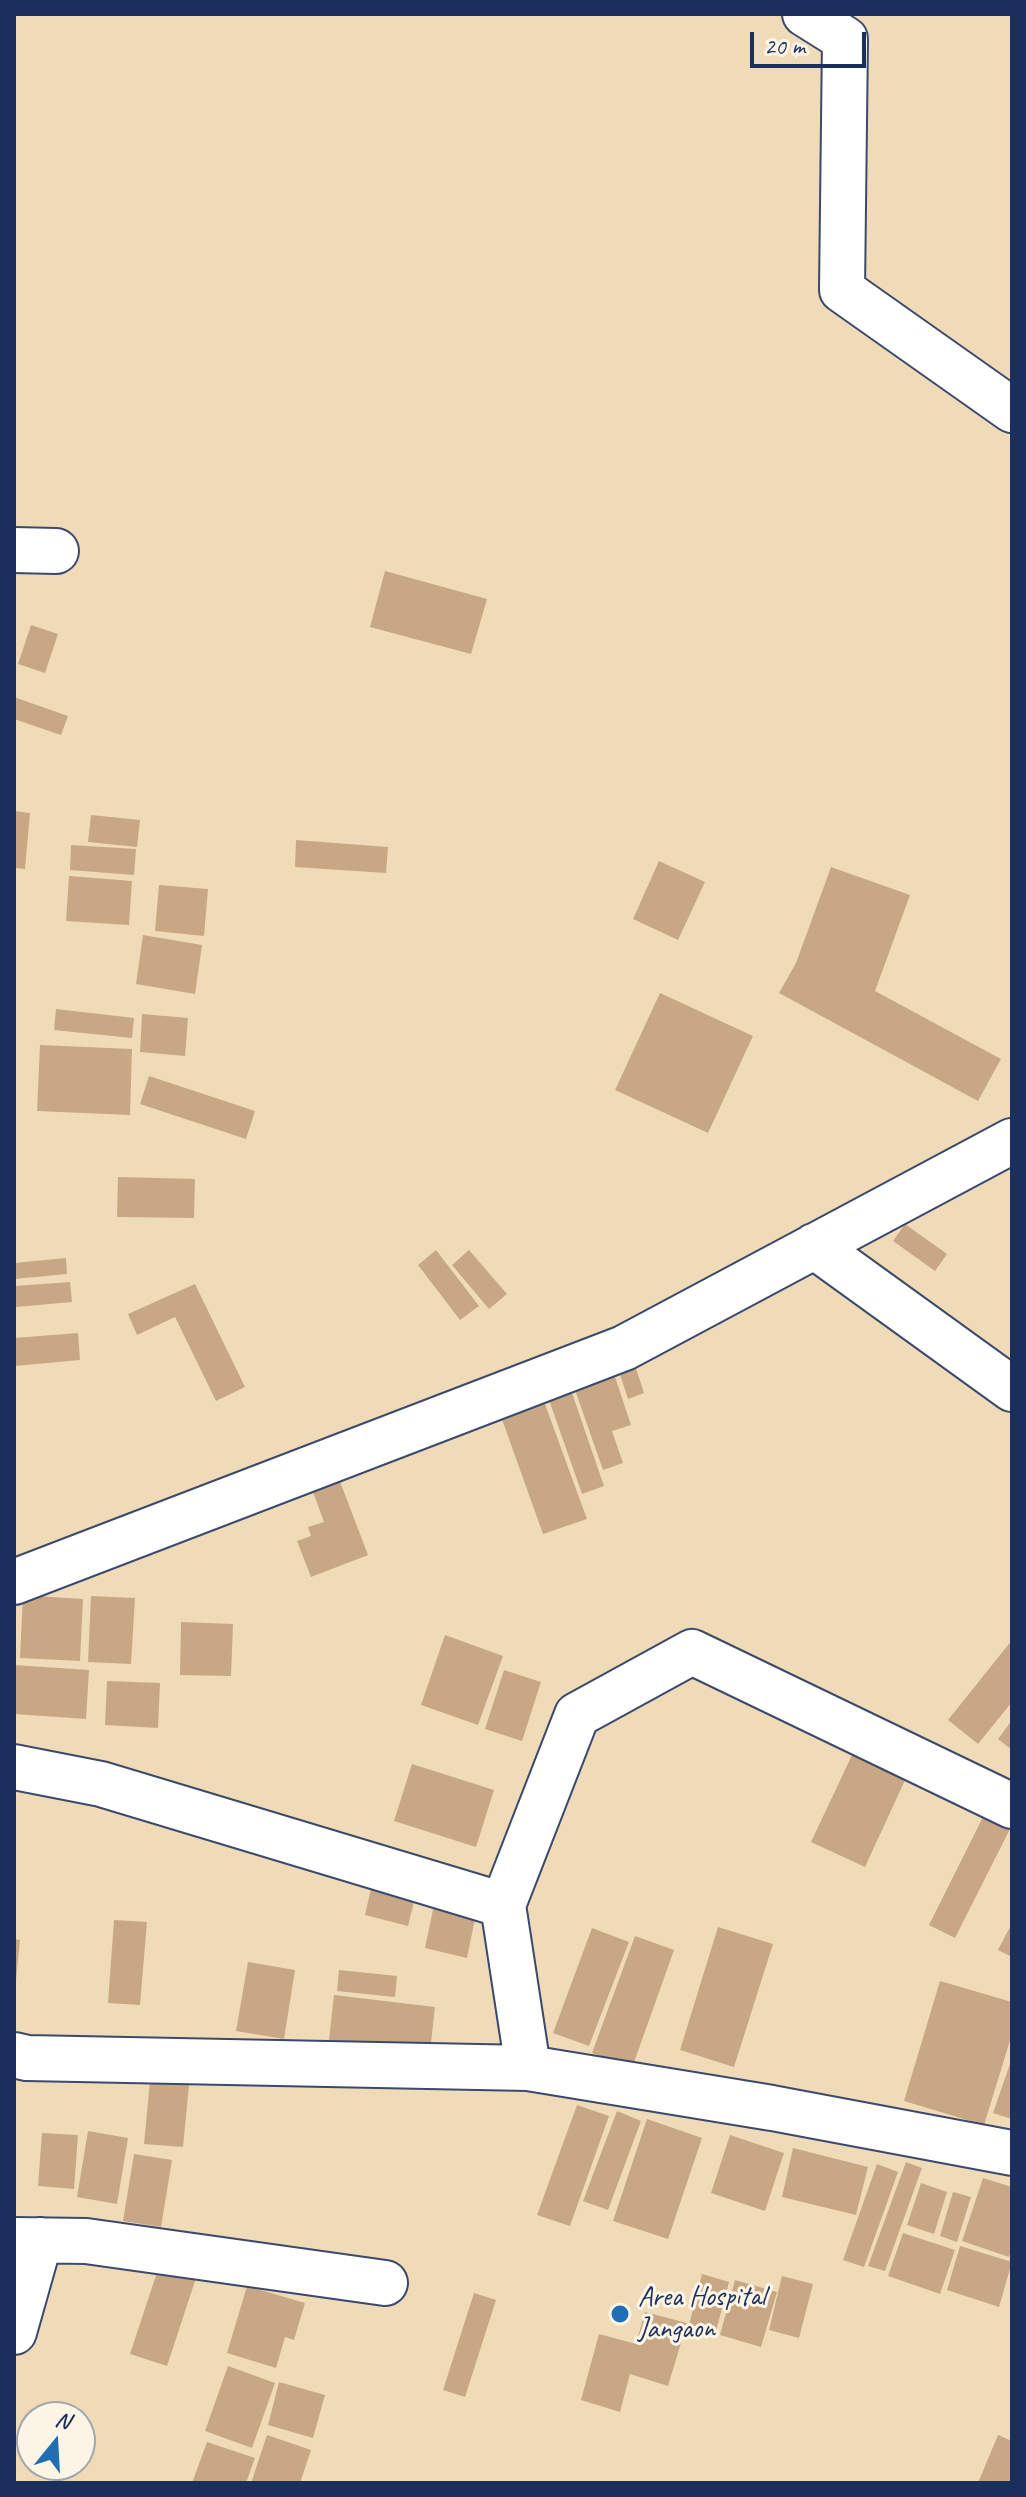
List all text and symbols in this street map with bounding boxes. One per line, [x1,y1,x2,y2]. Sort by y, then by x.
scale bar [754,16,870,66]
text: 20 m [764,31,805,61]
place label: Area Hospital Jangaon [638,2281,765,2347]
marker: Area Hospital Jangaon [609,2303,631,2325]
north arrow [16,2401,96,2481]
text: N [52,2405,74,2435]

